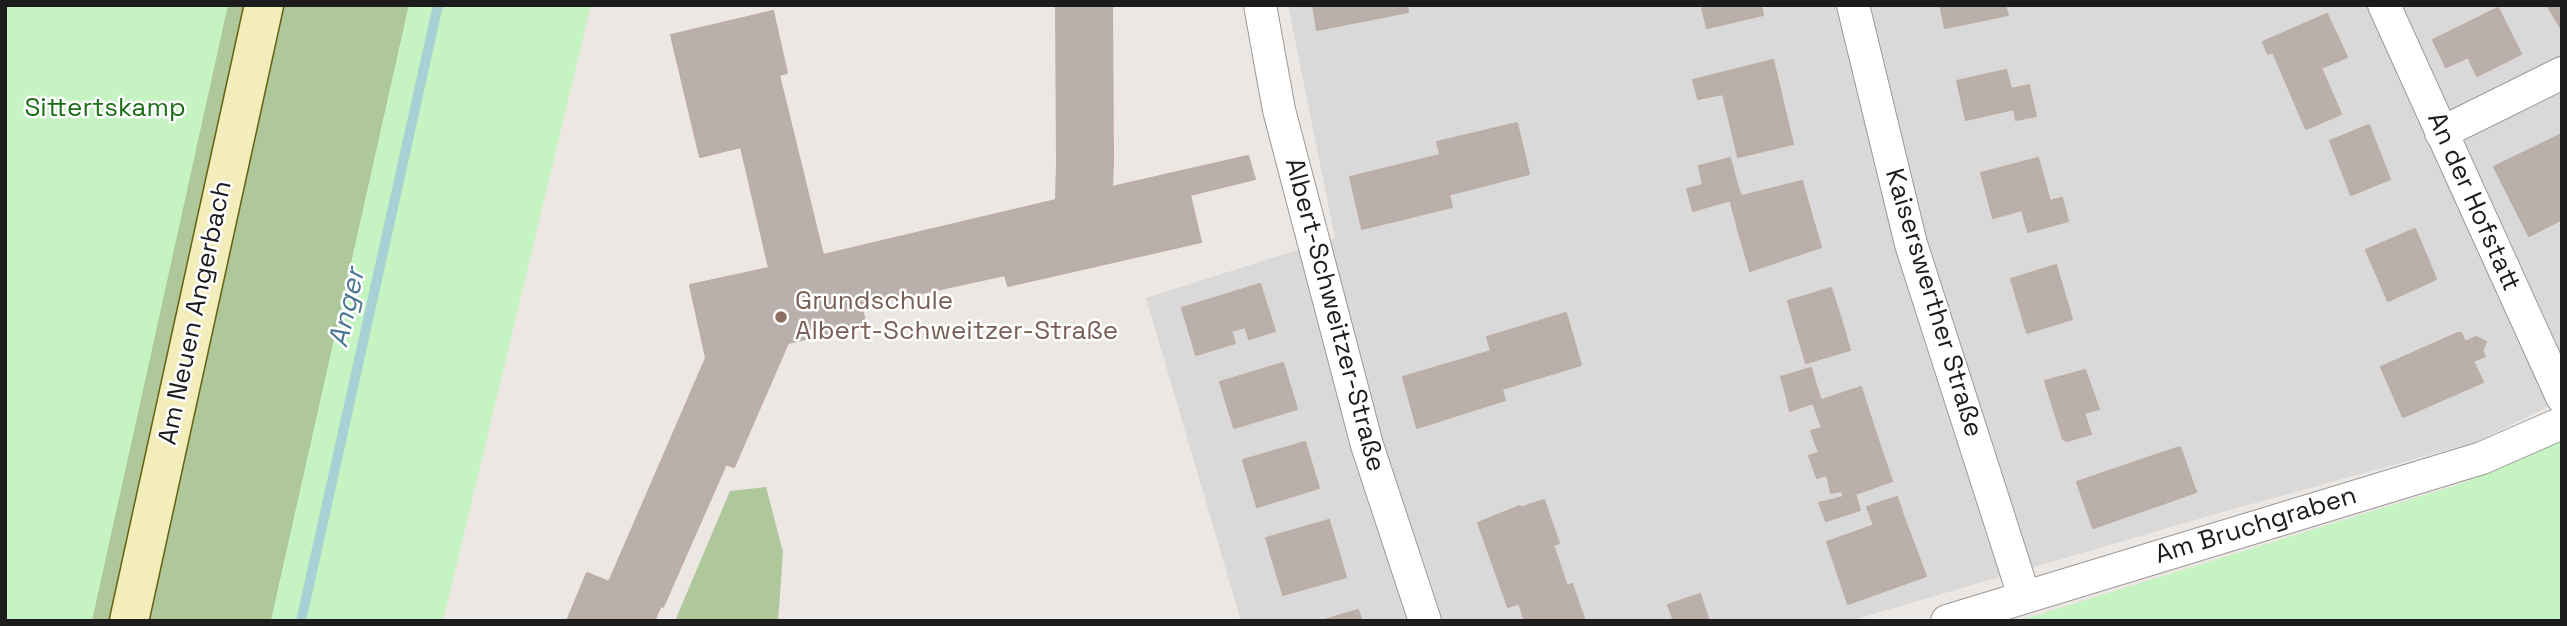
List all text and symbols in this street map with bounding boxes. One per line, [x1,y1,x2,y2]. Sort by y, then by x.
park label: Sittertskamp [24,93,186,125]
street label: An der Hofstatt [2420,108,2526,296]
street label: Albert-Schweitzer-Straße [1277,155,1391,475]
street label: Kaiserswerther Straße [1877,165,1989,441]
street label: Am Neuen Angerbach [153,178,239,448]
water label: Anger [323,265,373,351]
place label: Grundschule Albert-Schweitzer-Straße [795,286,1118,348]
marker: Grundschule Albert-Schweitzer-Straße [773,309,789,325]
street label: Am Bruchgraben [2152,481,2360,571]

